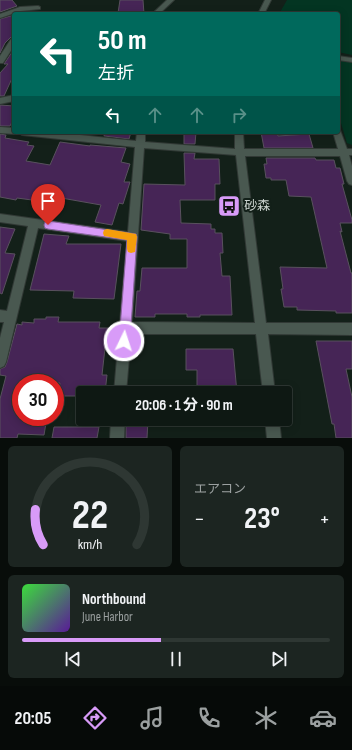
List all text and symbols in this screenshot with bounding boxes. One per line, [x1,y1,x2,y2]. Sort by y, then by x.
text: 50 m [98,24,147,57]
icon: left [32,28,84,80]
text: 左折 [98,63,134,84]
icon: left [102,104,124,126]
icon: ahead [144,104,166,126]
icon: ahead [186,104,208,126]
icon: right [228,104,250,126]
pin [31,184,65,225]
icon: arrive [37,190,59,212]
bus stop icon: 砂森 [216,193,242,219]
place label: 砂森 [244,198,270,214]
position arrow [103,320,145,362]
speed limit sign: 30 [12,374,64,426]
text: 20:06 · 1 分 · 90 m [135,396,233,415]
text: エアコン [194,481,246,497]
text: 22 [72,490,108,539]
text: 23° [244,501,280,537]
text: − [194,506,205,533]
text: + [319,506,330,533]
text: km/h [78,535,102,552]
text: Northbound [82,590,146,609]
text: June Harbor [82,609,133,625]
icon: previous [62,648,84,670]
icon: pause [165,648,187,670]
icon: next [268,648,290,670]
icon: directions [81,704,109,732]
icon: music [138,704,166,732]
icon: phone [195,704,223,732]
icon: climate [252,704,280,732]
icon: car [309,704,337,732]
text: 20:05 [15,708,51,729]

